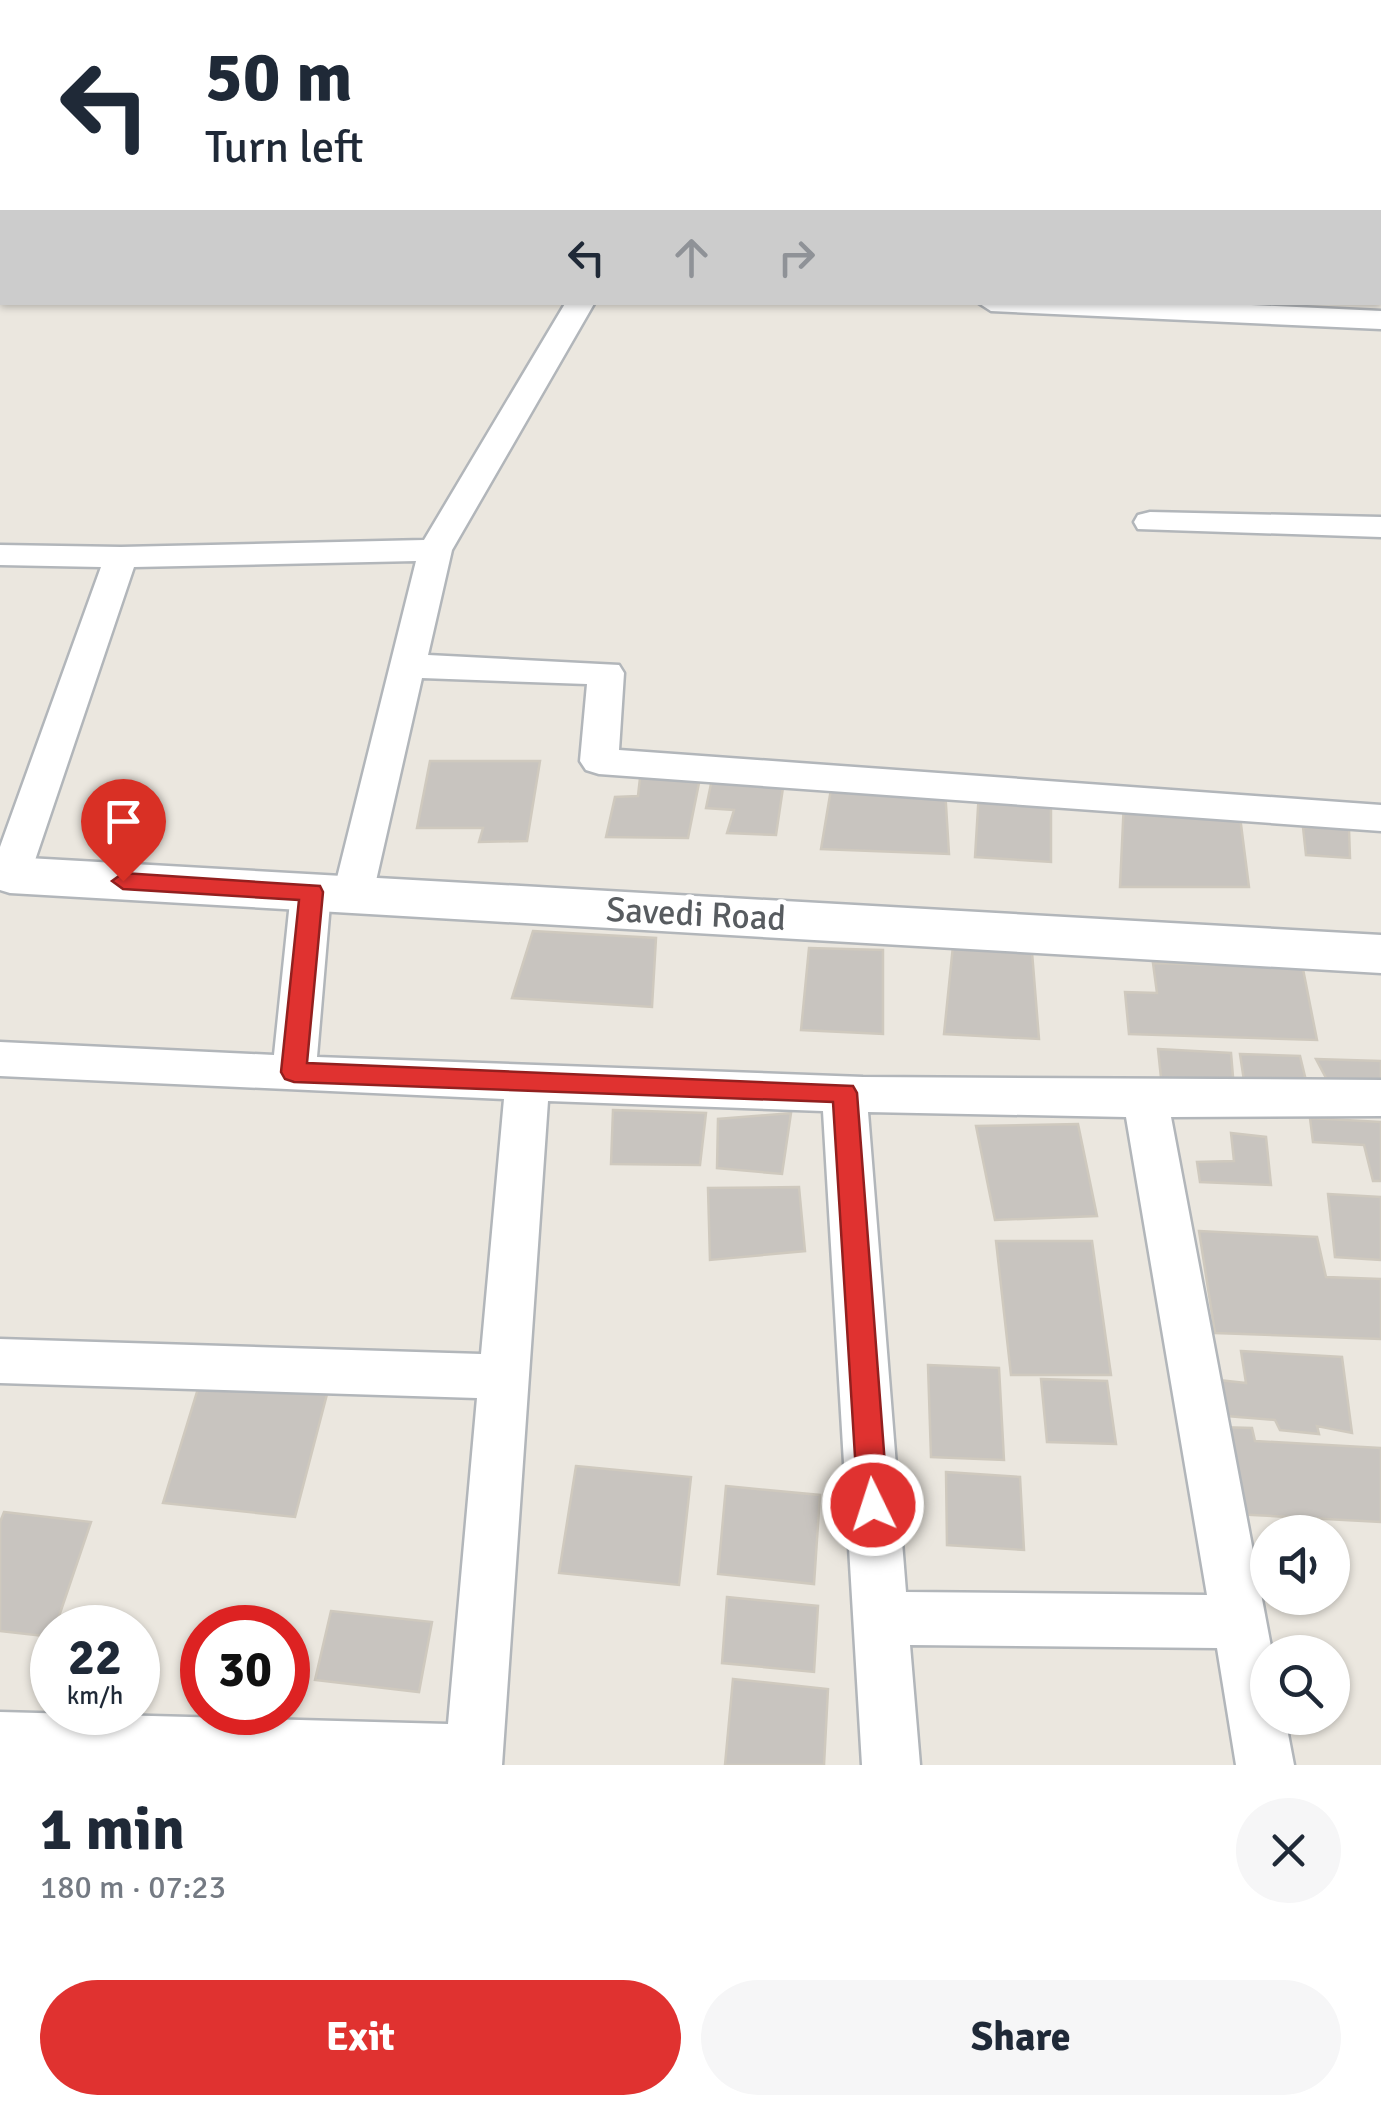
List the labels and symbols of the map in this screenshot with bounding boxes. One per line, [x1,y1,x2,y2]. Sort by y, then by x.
pin [81,779,166,882]
street label: Savedi Road [605,888,787,940]
position arrow [821,1453,925,1557]
speed limit sign: 30 [180,1605,310,1735]

